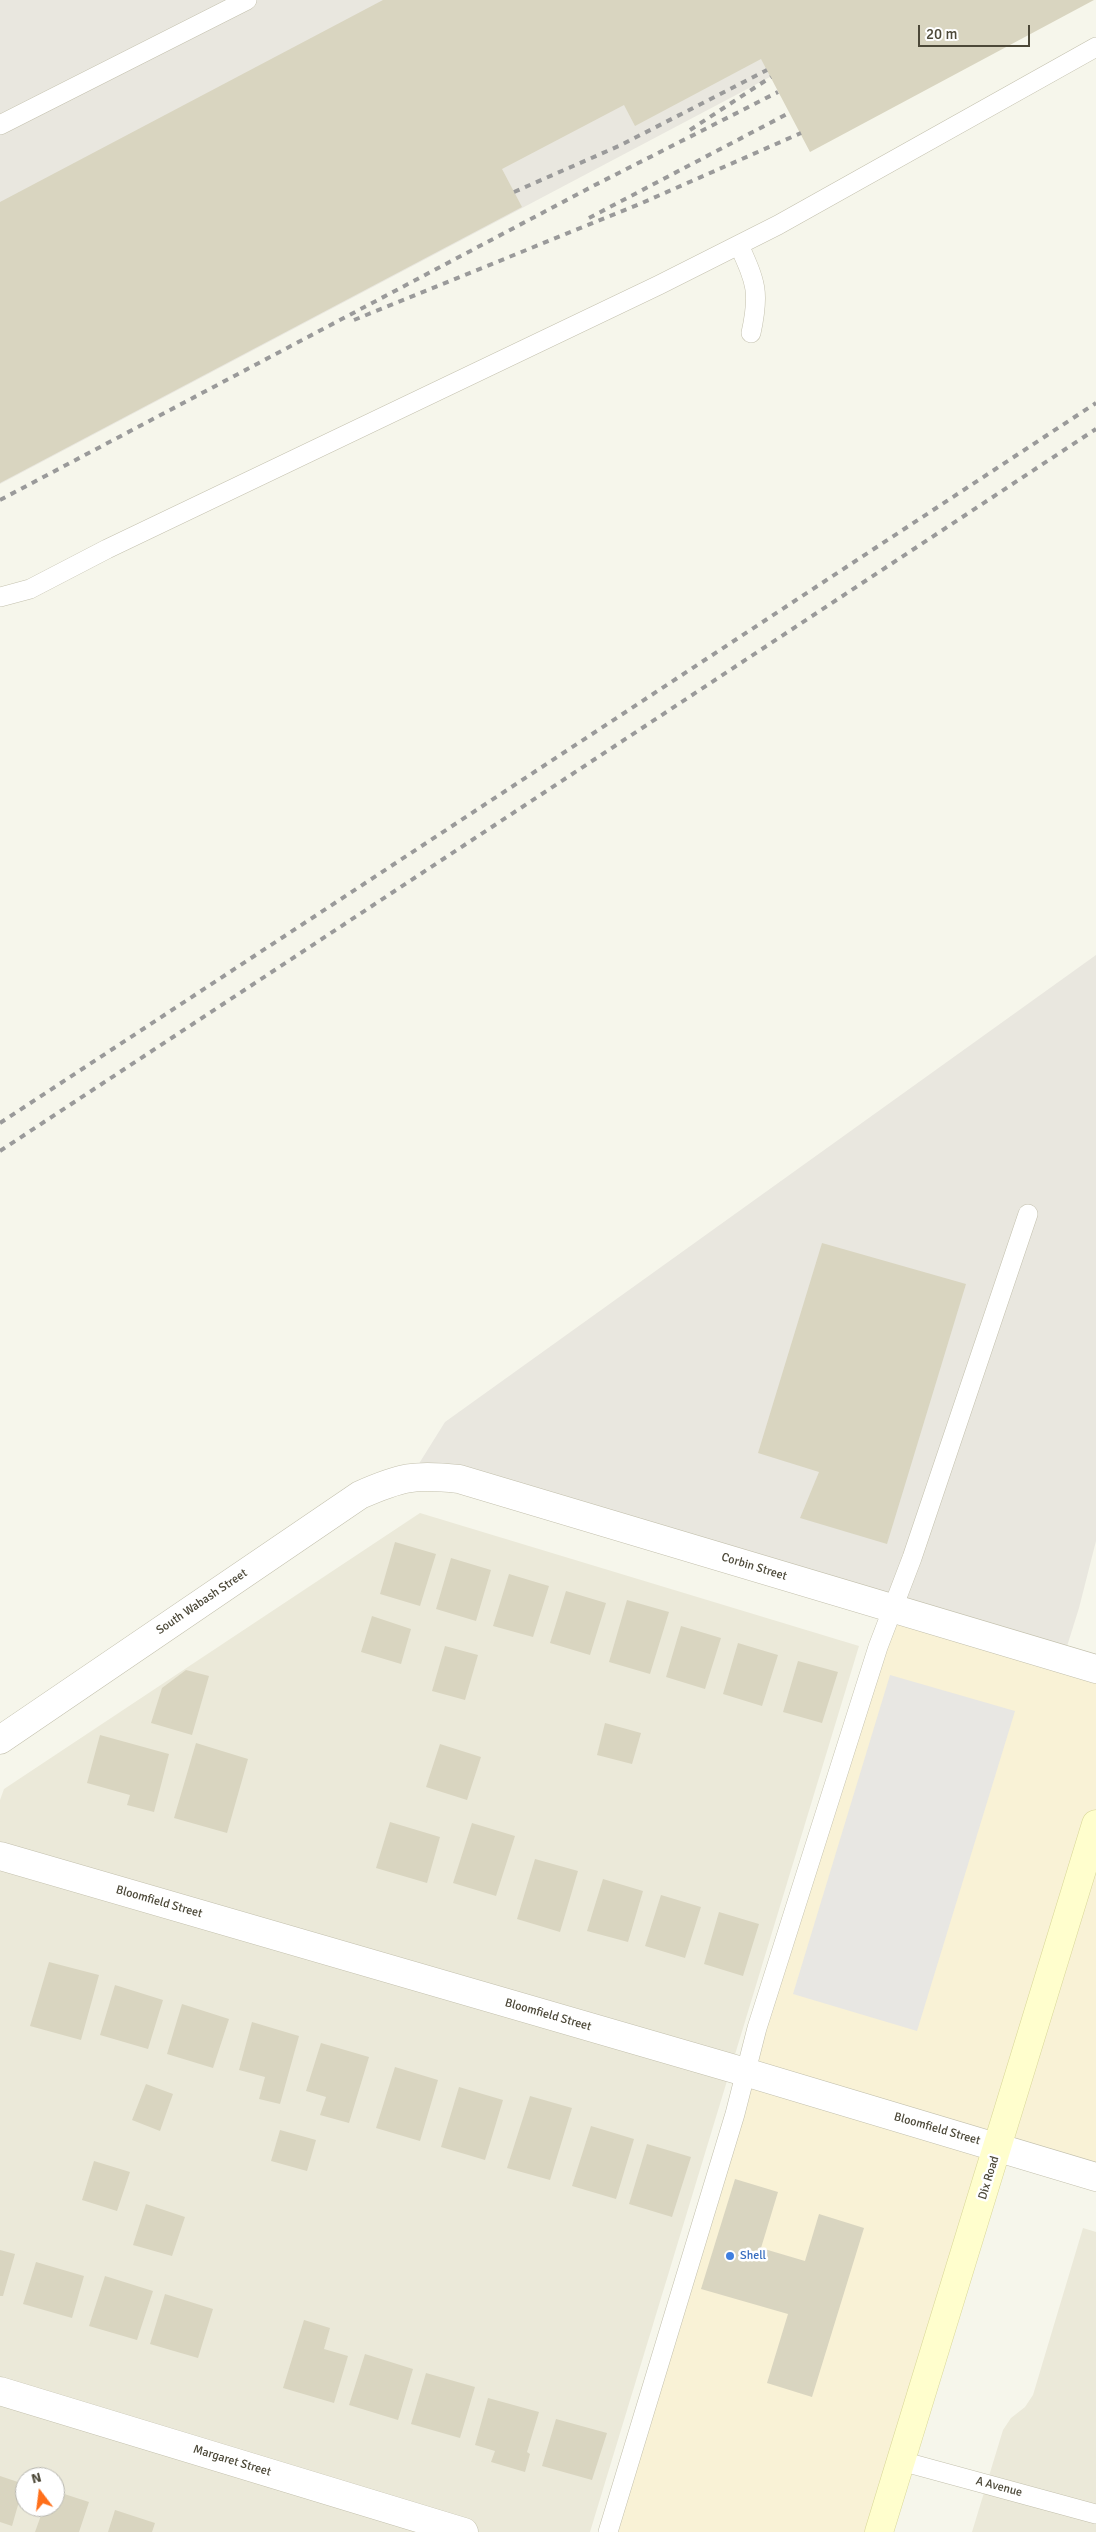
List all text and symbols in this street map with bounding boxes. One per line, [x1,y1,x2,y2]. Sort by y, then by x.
scale bar [921,15,1034,47]
text: 20 m [926,25,957,43]
street label: Corbin Street [719,1550,789,1584]
street label: South Wabash Street [154,1566,250,1638]
street label: Bloomfield Street [114,1883,204,1921]
street label: Bloomfield Street [503,1996,593,2034]
street label: Bloomfield Street [892,2110,982,2148]
street label: Dix Road [976,2154,1002,2202]
place label: Shell [740,2249,766,2263]
marker: Shell [724,2250,736,2262]
street label: Margaret Street [191,2442,273,2480]
north arrow [15,2467,65,2517]
text: N [29,2469,43,2487]
street label: A Avenue [974,2474,1024,2500]

